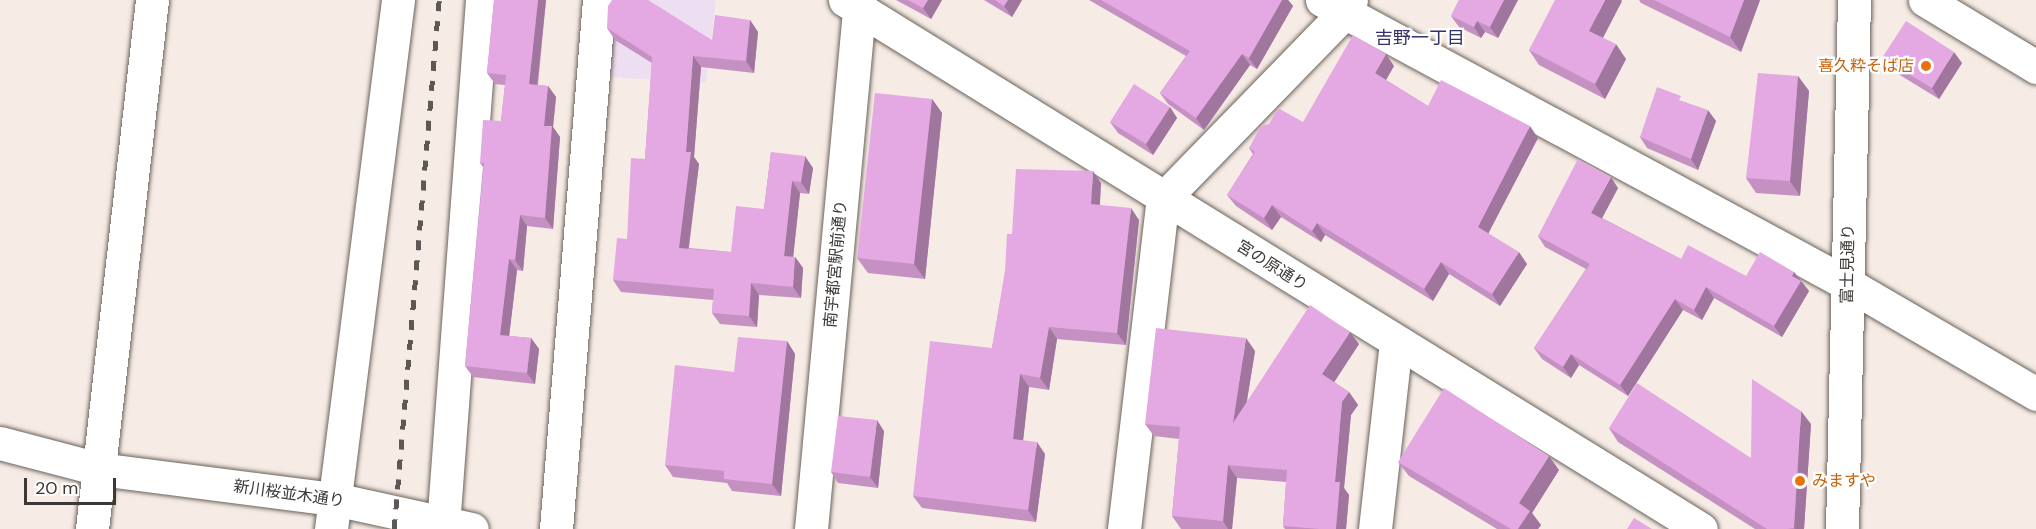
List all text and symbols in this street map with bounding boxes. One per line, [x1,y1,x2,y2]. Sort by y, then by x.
district label: 吉野一丁目 [1375,27,1465,49]
place label: 喜久粋そば店 [1818,56,1914,76]
marker: 喜久粋そば店 [1919,59,1933,73]
street label: 南宇都宮駅前通り [821,199,851,329]
street label: 富士見通り [1838,224,1858,304]
street label: 宮の原通り [1233,237,1311,295]
scale bar [27,466,118,504]
place label: みますや [1812,471,1876,491]
marker: みますや [1793,474,1807,488]
text: 20 m [35,476,78,500]
street label: 新川桜並木通り [232,477,346,511]

